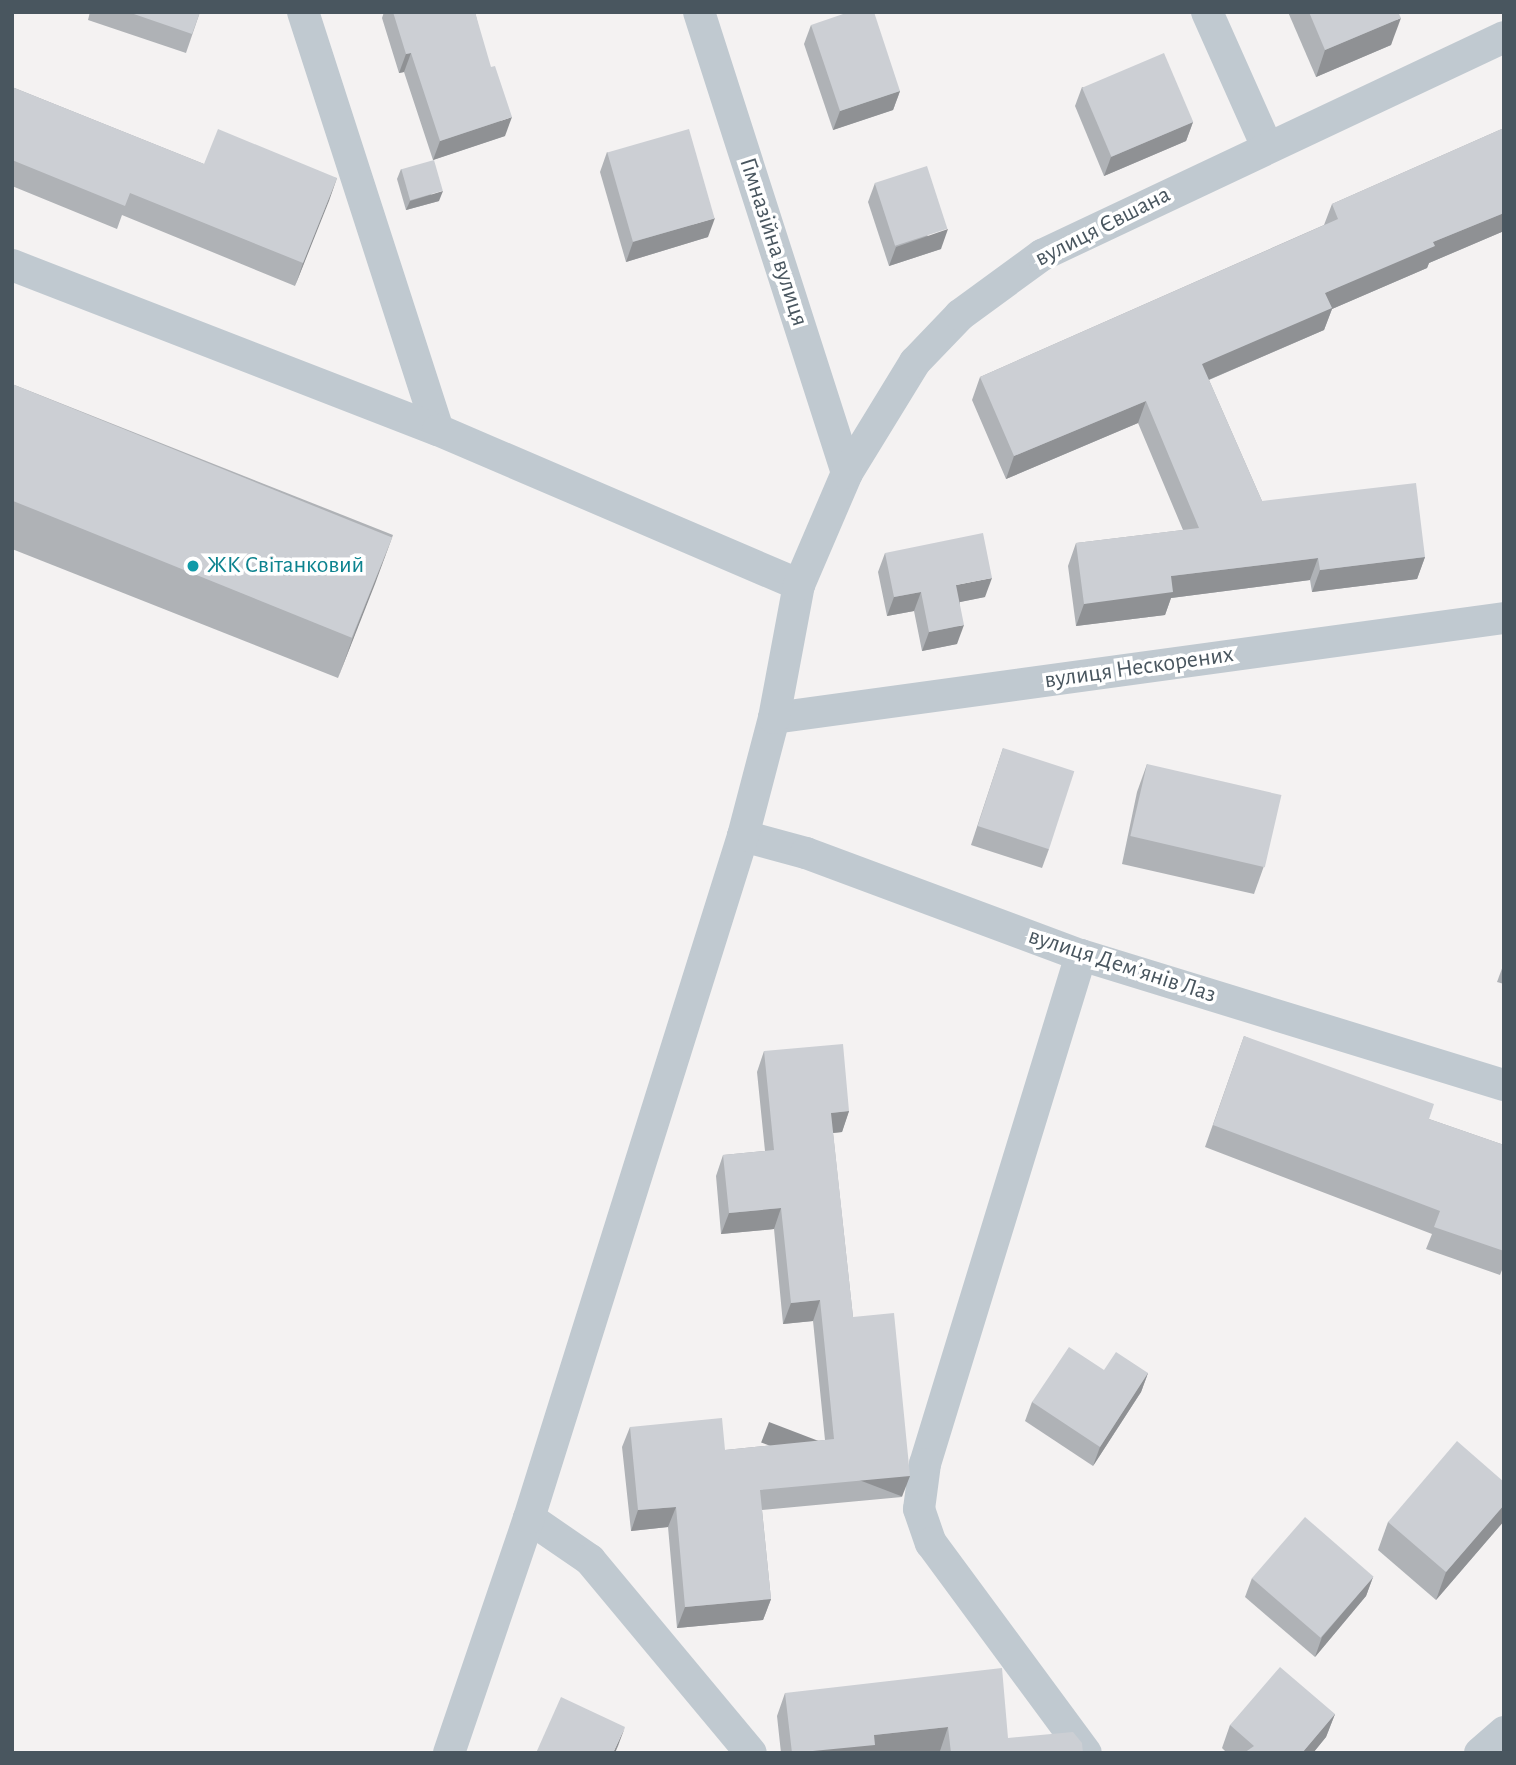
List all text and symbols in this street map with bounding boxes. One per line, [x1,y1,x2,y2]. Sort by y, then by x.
street label: Гімназійна вулиця [732,154,814,330]
street label: вулиця Євшана [1030,181,1176,273]
place label: ЖК Світанковий [207,552,364,580]
marker: ЖК Світанковий [185,558,201,574]
street label: вулиця Нескорених [1043,640,1235,696]
street label: вулиця Демʼянів Лаз [1024,922,1220,1010]

